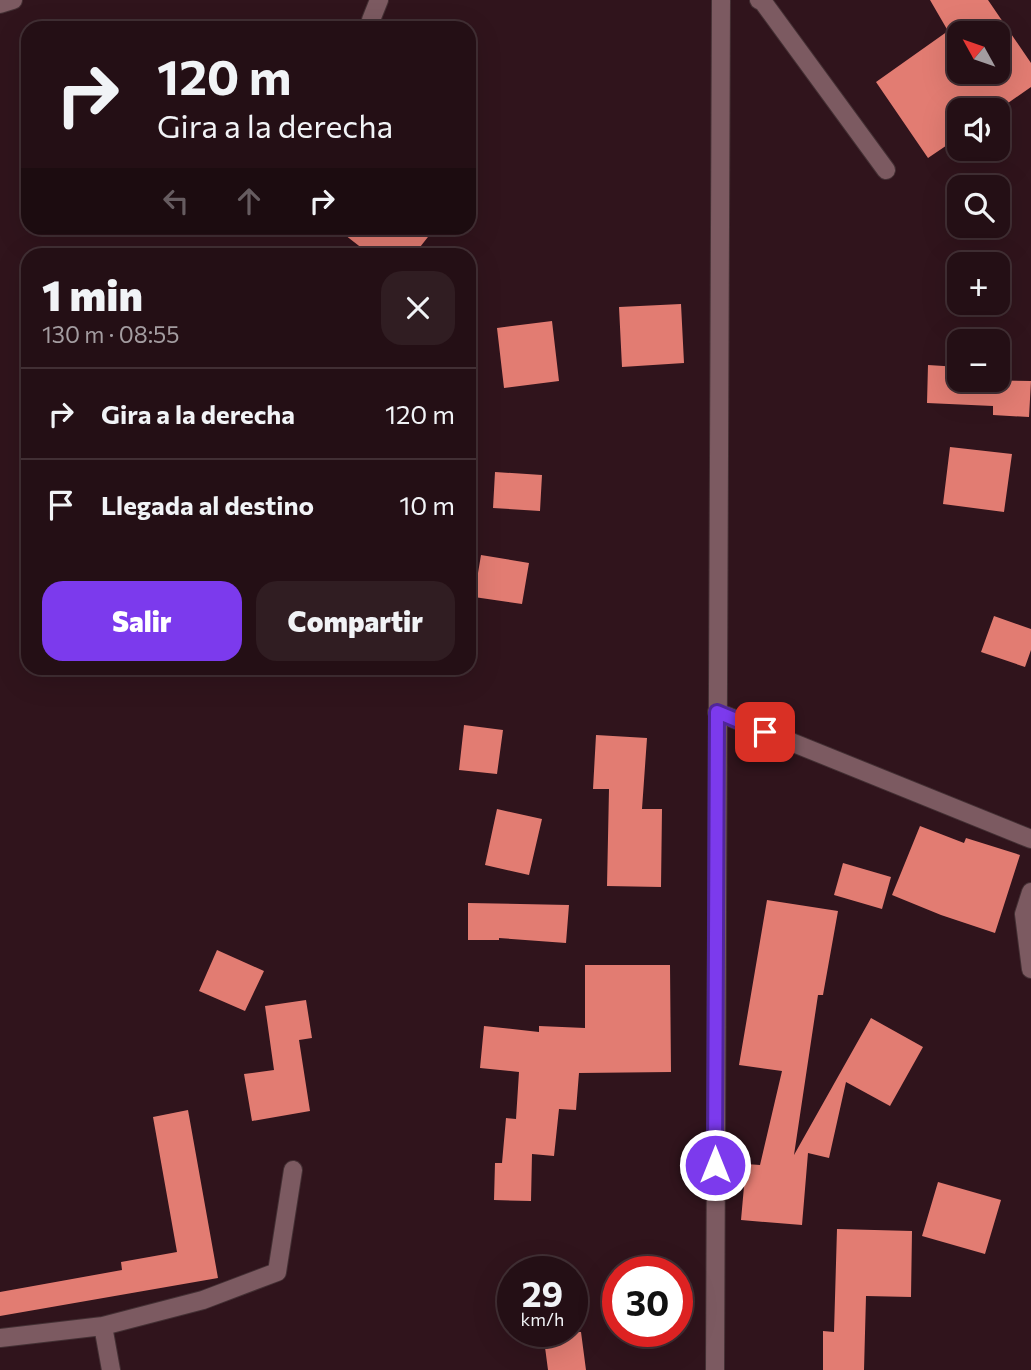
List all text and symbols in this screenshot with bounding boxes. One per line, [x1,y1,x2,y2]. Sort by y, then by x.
north arrow [947,21,1010,84]
map controls [947,21,1010,392]
text: 120 m [157,45,291,105]
icon: right [42,49,133,140]
button: sound [947,98,1010,161]
text: Gira a la derecha [157,105,393,145]
button: search [947,175,1010,238]
icon: left [157,182,195,220]
icon: ahead [230,182,268,220]
icon: right [303,182,341,220]
button: + [947,252,1010,315]
text: 1 min [42,268,143,320]
button: close [381,271,455,345]
text: 130 m · 08:55 [42,320,180,348]
button: − [947,329,1010,392]
icon: right [42,395,80,433]
text: Gira a la derecha [101,398,295,429]
text: 120 m [385,398,455,429]
icon: arrive [42,486,80,524]
text: Llegada al destino [101,489,314,520]
text: 10 m [399,489,455,520]
button: Salir [42,581,242,661]
button: Compartir [256,581,455,661]
pin [735,702,795,762]
icon: arrive [746,713,784,751]
position arrow [678,1128,752,1202]
speed limit sign: 30 [602,1256,693,1347]
text: 29 [522,1271,563,1314]
text: km/h [521,1308,564,1330]

